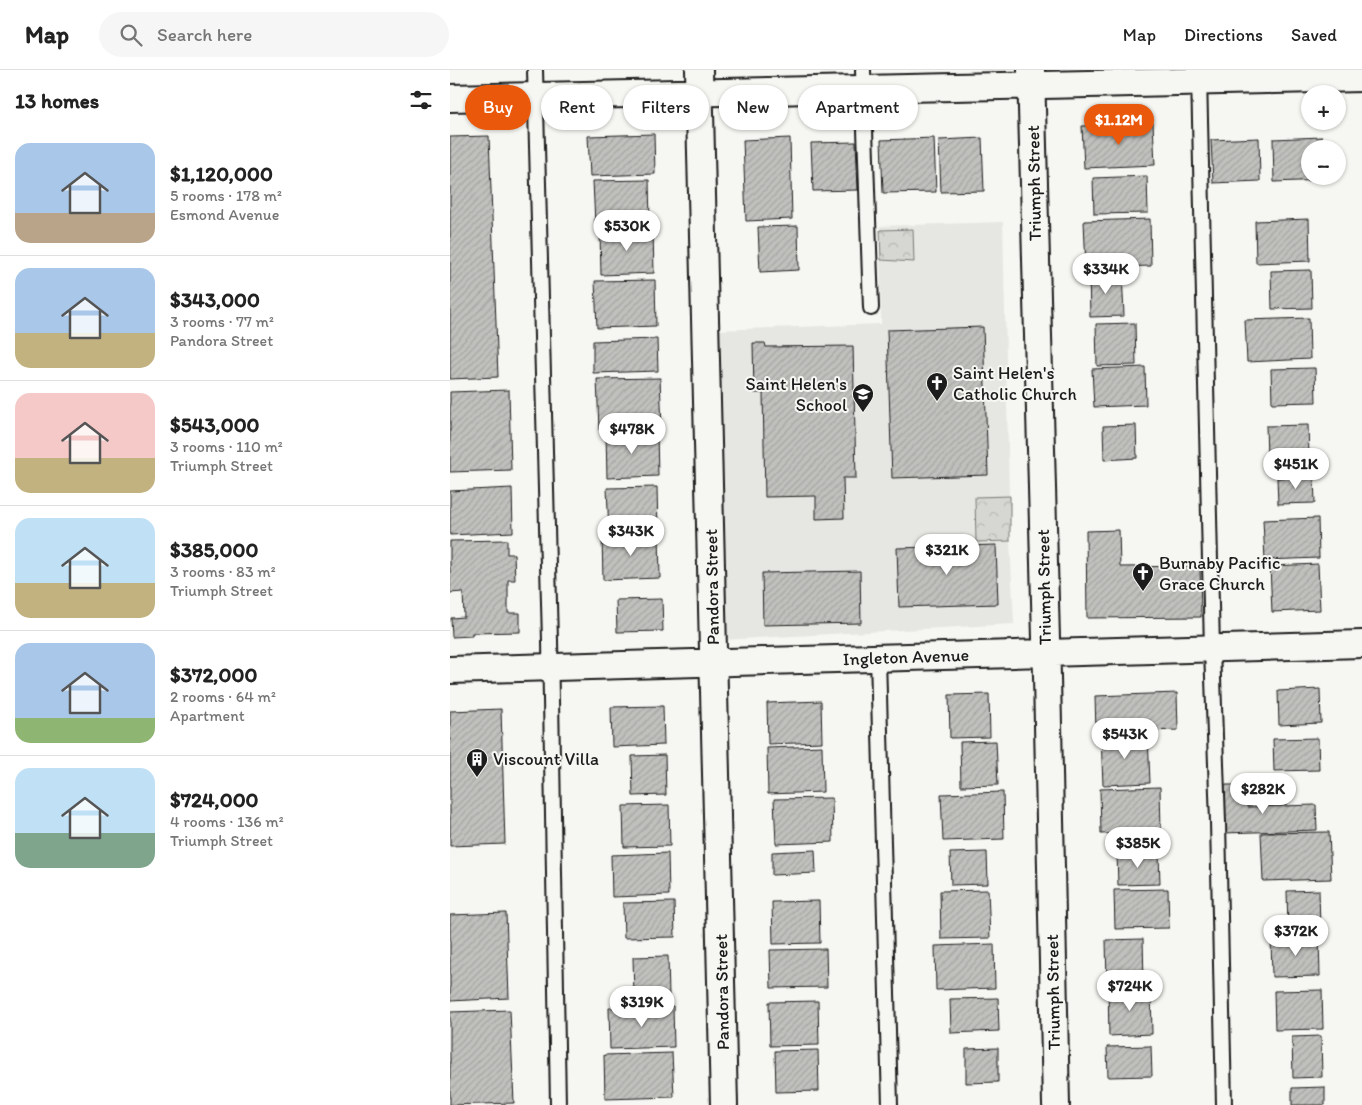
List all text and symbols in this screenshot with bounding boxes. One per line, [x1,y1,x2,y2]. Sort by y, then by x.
search box [99,12,449,57]
text: Map [25,20,69,49]
icon: search [117,21,145,49]
text: Search here [157,23,252,46]
text: Map [1123,24,1156,46]
text: Directions [1184,24,1263,46]
text: Saved [1291,24,1337,46]
chip: Buy [465,85,531,130]
chip: Rent [541,85,613,130]
chip: Filters [623,85,709,130]
chip: New [719,85,788,130]
chip: Apartment [798,85,918,130]
map controls [1301,85,1346,185]
button: + [1301,85,1346,130]
icon: filters [407,86,435,114]
text: 13 homes [15,88,99,113]
pin: $1.12M [1078,104,1160,146]
text: $1.12M [1095,110,1143,129]
street label: Triumph Street [1022,125,1046,241]
button: − [1301,140,1346,185]
text: $1,120,000 [170,161,273,186]
icon: home [55,163,115,223]
text: 5 rooms · 178 m² [170,186,282,205]
text: Esmond Avenue [170,205,279,224]
pin: $530K [592,210,662,252]
text: $530K [604,216,650,235]
pin: $334K [1071,252,1141,295]
text: $334K [1083,259,1129,278]
text: $343,000 [170,287,260,312]
icon: home [55,288,115,348]
text: 3 rooms · 77 m² [170,312,274,331]
text: Pandora Street [170,331,273,350]
place label: Saint Helen's Catholic Church [953,362,1077,405]
church icon: Saint Helen's Catholic Church [925,371,949,402]
place label: Saint Helen's School [746,373,847,416]
school or university icon: Saint Helen's School [851,382,875,413]
text: $543,000 [170,412,260,437]
pin: $478K [597,412,667,455]
icon: home [55,413,115,473]
text: $478K [610,419,654,438]
text: 3 rooms · 110 m² [170,437,283,456]
pin: $451K [1261,448,1331,490]
text: $451K [1274,454,1318,473]
text: Triumph Street [170,456,273,475]
pin: $343K [596,514,666,557]
text: $343K [608,521,654,540]
street label: Pandora Street [700,529,724,645]
street label: Triumph Street [1032,529,1056,645]
pin: $321K [912,534,982,576]
text: $385,000 [170,537,258,562]
icon: home [55,538,115,598]
text: $321K [926,540,968,559]
place label: Burnaby Pacific Grace Church [1159,552,1280,595]
church icon: Burnaby Pacific Grace Church [1131,561,1155,592]
text: 3 rooms · 83 m² [170,562,276,581]
text: Triumph Street [170,581,273,600]
street label: Ingleton Avenue [842,644,970,670]
text: $372,000 [170,662,257,687]
icon: home [55,663,115,723]
text: 2 rooms · 64 m² [170,687,276,706]
text: Apartment [170,706,245,725]
pin: $543K [1090,718,1160,760]
text: $543K [1102,724,1148,743]
building icon: Viscount Villa [465,747,489,778]
place label: Viscount Villa [493,748,599,770]
pin: $282K [1228,772,1298,815]
text: $282K [1241,779,1285,798]
text: $724,000 [170,787,259,812]
icon: home [55,788,115,848]
text: 4 rooms · 136 m² [170,812,284,831]
pin: $385K [1103,826,1173,869]
text: Triumph Street [170,831,273,850]
text: $385K [1116,833,1160,852]
pin: $372K [1261,914,1331,957]
text: $372K [1274,921,1318,940]
street label: Pandora Street [710,934,734,1050]
street label: Triumph Street [1041,934,1065,1050]
pin: $724K [1095,970,1165,1012]
text: $724K [1108,976,1152,995]
pin: $319K [607,986,677,1028]
text: $319K [621,992,663,1011]

